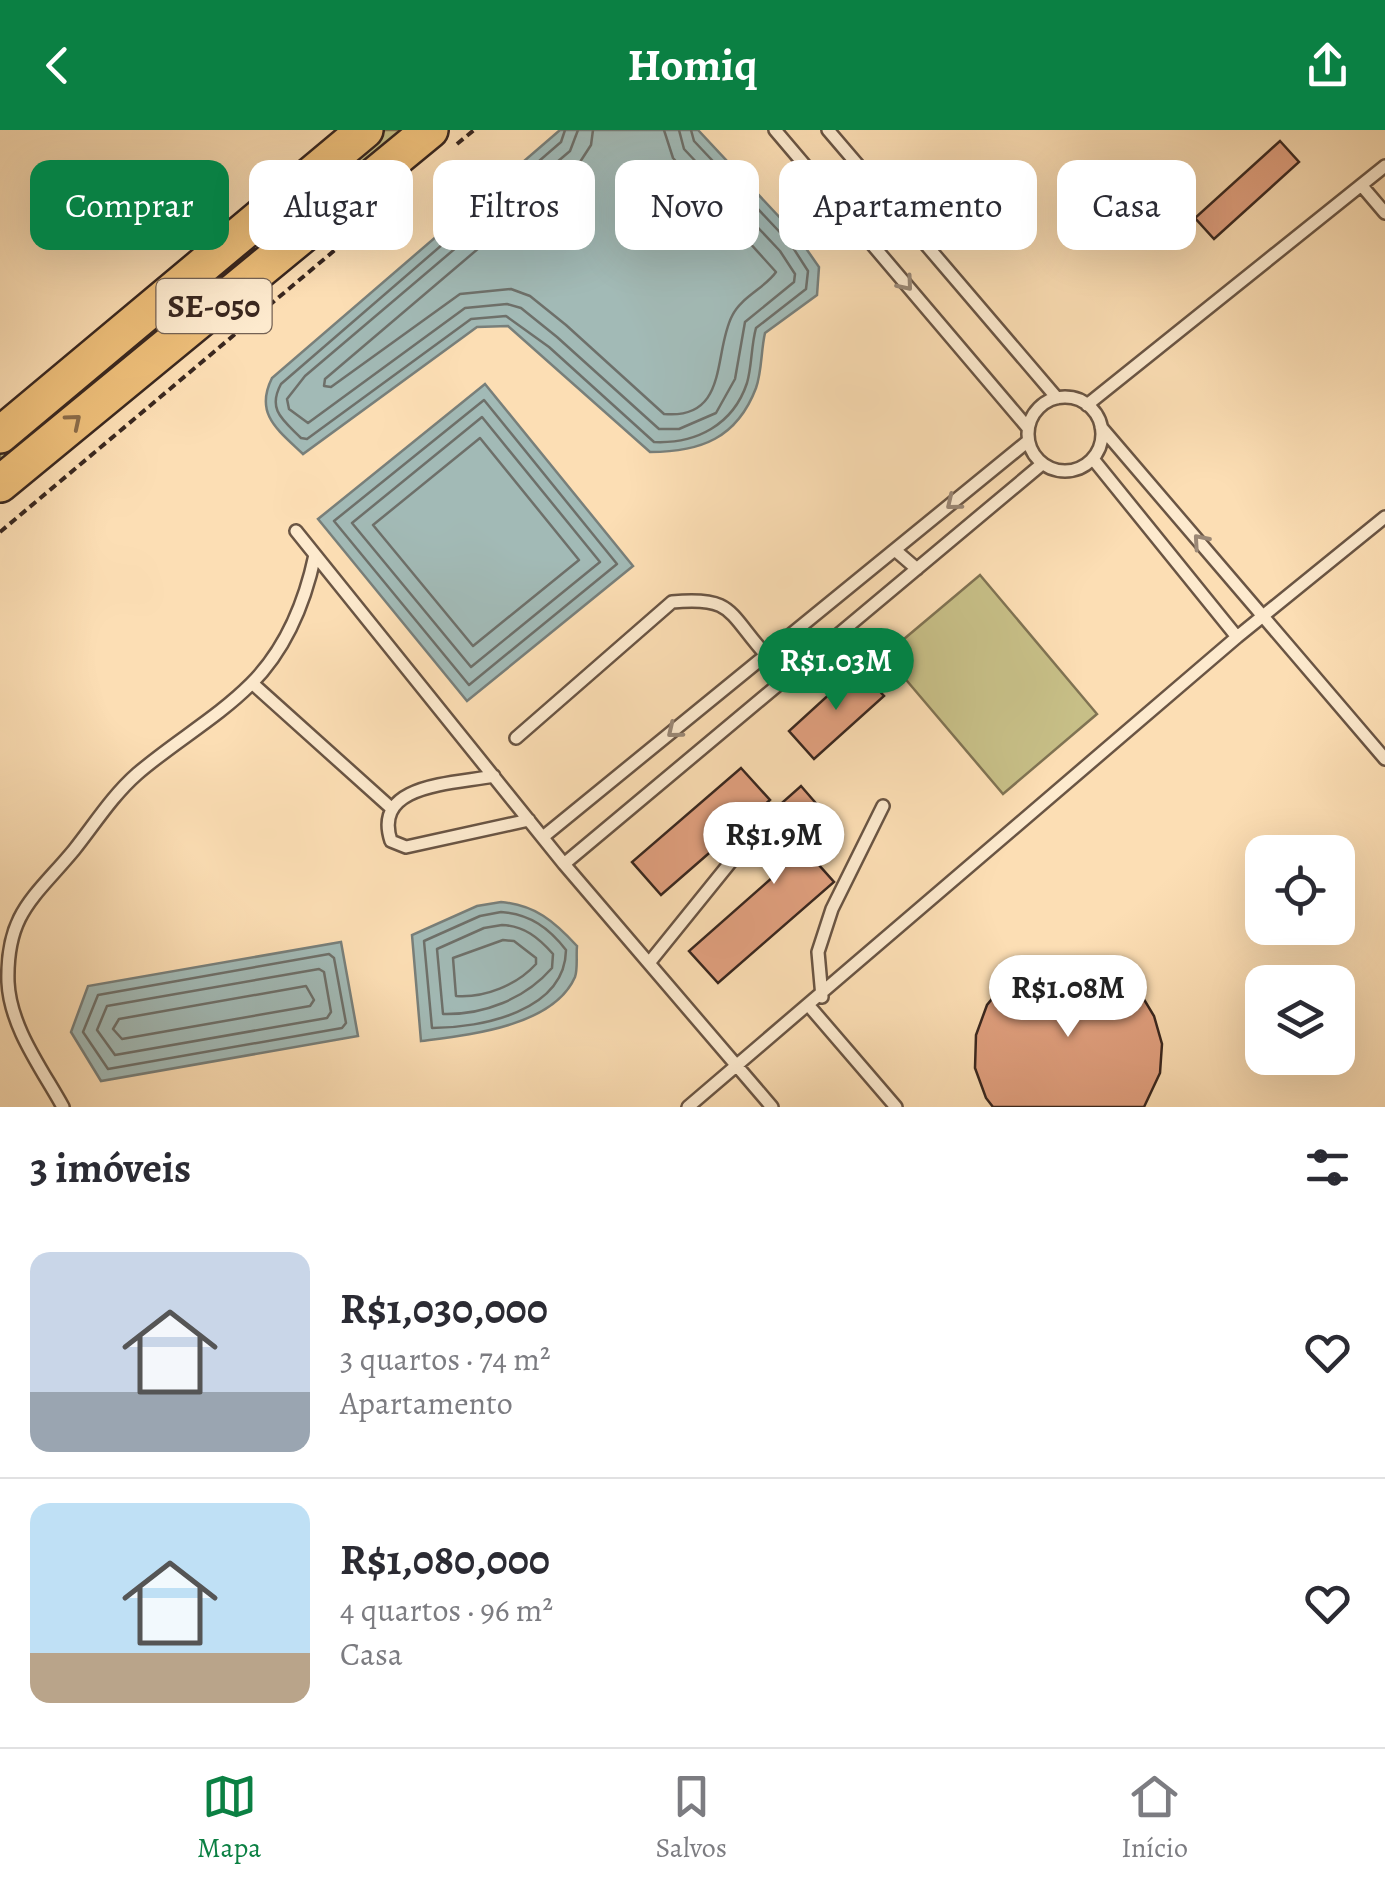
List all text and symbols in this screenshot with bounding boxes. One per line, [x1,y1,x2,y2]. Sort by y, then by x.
text: Homiq [627,34,758,96]
icon: back [30,38,85,93]
icon: share [1300,38,1355,93]
chip: Comprar [30,160,229,250]
chip: Alugar [249,160,413,250]
chip: Filtros [433,160,595,250]
chip: Novo [615,160,759,250]
chip: Apartamento [779,160,1037,250]
chip: Casa [1057,160,1196,250]
one-way arrow [894,273,912,291]
road number: SE-050 [156,279,272,333]
one-way arrow [63,414,81,432]
one-way arrow [946,491,964,509]
one-way arrow [1194,534,1212,553]
pin: R$1.03M [744,628,928,713]
text: R$1.03M [780,638,892,682]
one-way arrow [667,719,685,737]
pin: R$1.9M [693,802,855,887]
text: R$1.9M [725,812,823,856]
map controls [1245,835,1355,1075]
button: locate [1245,835,1355,945]
pin: R$1.08M [976,955,1160,1040]
text: R$1.08M [1011,965,1125,1009]
button: layers [1245,965,1355,1075]
text: 3 imóveis [30,1139,191,1196]
icon: filters [1300,1140,1355,1195]
text: R$1,030,000 [340,1280,548,1337]
icon: home [110,1292,230,1412]
icon: heart [1300,1325,1355,1380]
text: 3 quartos · 74 m² [340,1337,550,1381]
text: Apartamento [340,1381,513,1425]
text: R$1,080,000 [340,1531,550,1588]
icon: home [110,1543,230,1663]
icon: heart [1300,1576,1355,1631]
text: 4 quartos · 96 m² [340,1588,553,1632]
text: Casa [340,1632,403,1676]
tab: Mapa [197,1769,261,1867]
tab: Salvos [656,1769,727,1867]
tab: Início [1121,1769,1188,1867]

